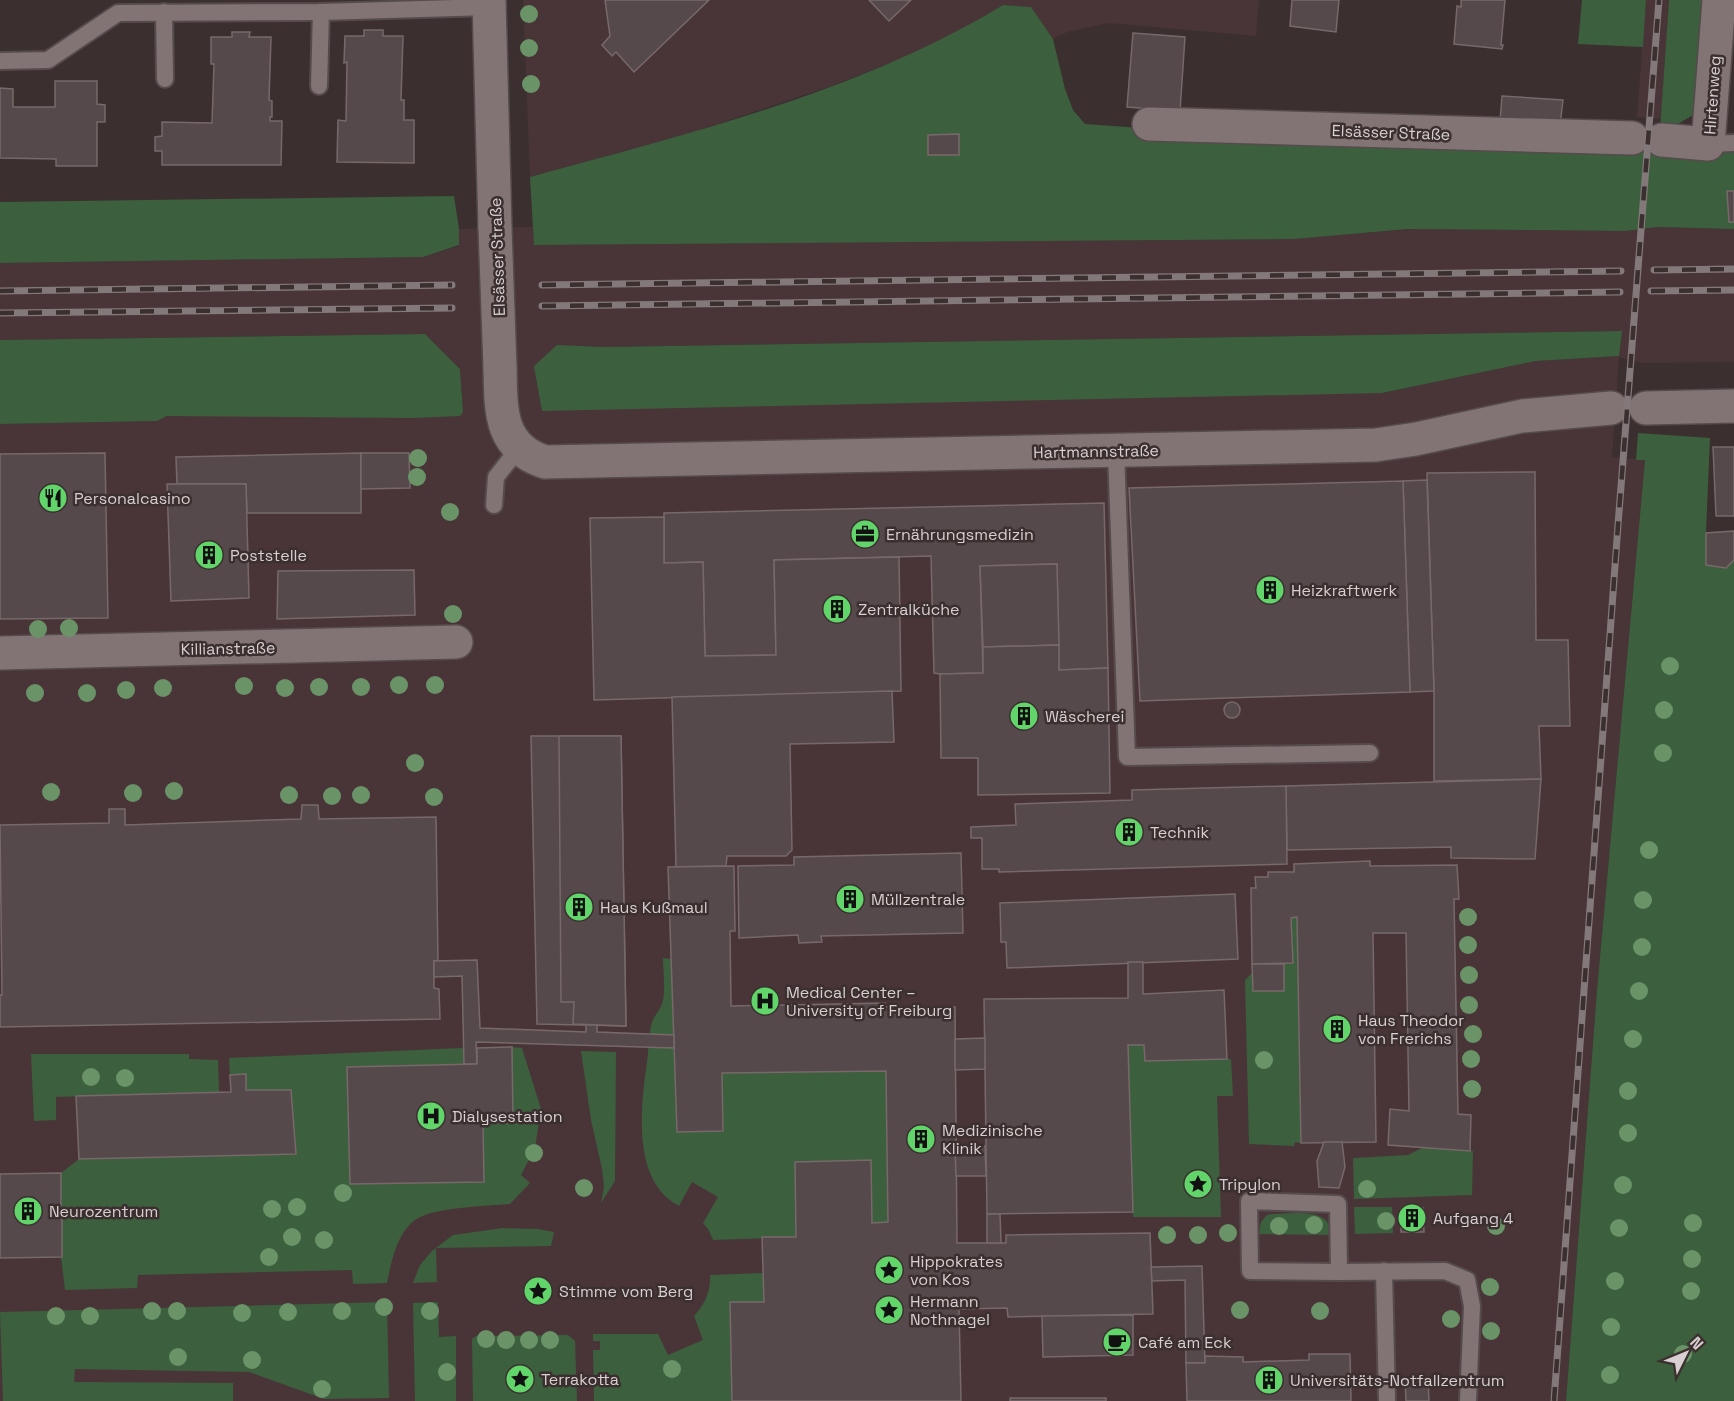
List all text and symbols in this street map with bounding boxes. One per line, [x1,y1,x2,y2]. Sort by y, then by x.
street label: Hirtenweg [1699,55,1726,135]
street label: Elsässer Straße [1331,120,1451,145]
street label: Elsässer Straße [485,197,510,317]
street label: Hartmannstraße [1033,440,1159,463]
restaurant icon: Personalcasino [37,482,69,514]
place label: Personalcasino [74,488,191,509]
office icon: Ernährungsmedizin [849,518,881,550]
place label: Ernährungsmedizin [886,524,1034,545]
building icon: Poststelle [193,539,225,571]
place label: Poststelle [230,545,307,566]
building icon: Heizkraftwerk [1254,574,1286,606]
place label: Heizkraftwerk [1291,580,1398,601]
building icon: Zentralküche [821,593,853,625]
place label: Zentralküche [858,599,960,620]
street label: Killianstraße [181,637,275,660]
building icon: Wäscherei [1008,700,1040,732]
place label: Wäscherei [1045,706,1124,727]
building icon: Technik [1113,816,1145,848]
place label: Technik [1150,822,1209,843]
building icon: Müllzentrale [834,883,866,915]
place label: Müllzentrale [871,889,965,910]
building icon: Haus Kußmaul [563,891,595,923]
place label: Haus Kußmaul [600,897,708,918]
place label: Medical Center – University of Freiburg [786,982,952,1021]
hospital icon: Medical Center – University of Freiburg [749,985,781,1017]
place label: Haus Theodor von Frerichs [1358,1010,1464,1049]
building icon: Haus Theodor von Frerichs [1321,1013,1353,1045]
hospital icon: Dialysestation [415,1100,447,1132]
place label: Dialysestation [452,1106,563,1127]
place label: Medizinische Klinik [942,1120,1043,1159]
building icon: Medizinische Klinik [905,1123,937,1155]
place icon: Tripylon [1182,1168,1214,1200]
place label: Tripylon [1219,1174,1281,1195]
building icon: Neurozentrum [12,1195,44,1227]
place label: Neurozentrum [49,1201,158,1222]
building icon: Aufgang 4 [1396,1202,1428,1234]
place label: Aufgang 4 [1433,1208,1513,1229]
place label: Hippokrates von Kos [910,1251,1003,1290]
place icon: Hippokrates von Kos [873,1254,905,1286]
place icon: Stimme vom Berg [522,1275,554,1307]
place label: Stimme vom Berg [559,1281,693,1302]
place label: Hermann Nothnagel [910,1291,990,1330]
place icon: Hermann Nothnagel [873,1294,905,1326]
north arrow [1656,1323,1716,1383]
cafe icon: Café am Eck [1101,1326,1133,1358]
place label: Café am Eck [1138,1332,1232,1353]
text: N [1685,1332,1708,1354]
place icon: Terrakotta [504,1363,536,1395]
building icon: Universitäts-Notfallzentrum [1253,1364,1285,1396]
place label: Terrakotta [541,1369,619,1390]
place label: Universitäts-Notfallzentrum [1290,1370,1505,1391]

